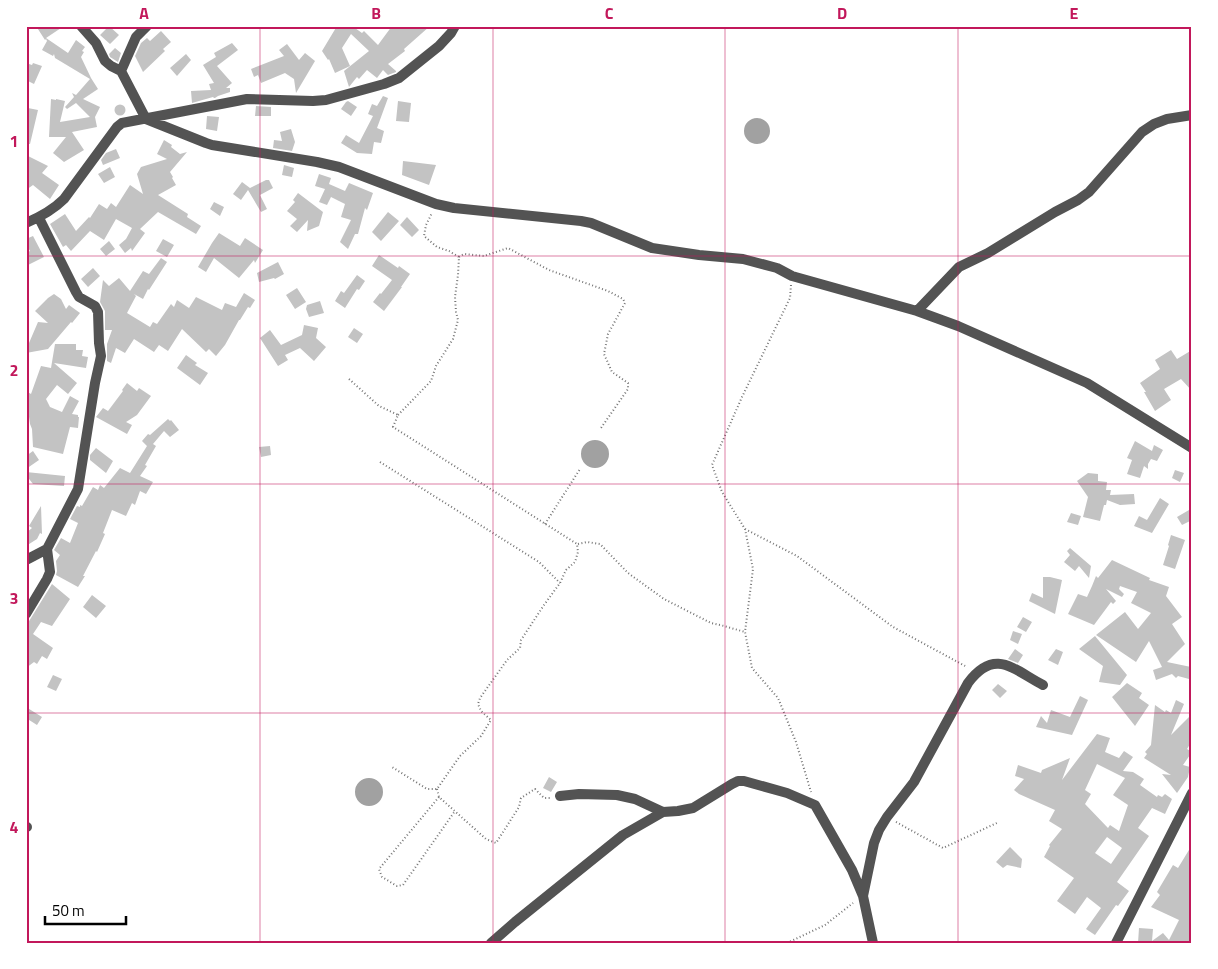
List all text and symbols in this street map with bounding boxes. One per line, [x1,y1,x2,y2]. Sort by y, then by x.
text: A [139,1,149,25]
text: B [371,1,381,25]
text: C [605,1,614,25]
text: D [837,1,847,25]
text: E [1070,1,1079,25]
text: 1 [10,129,18,153]
text: 2 [10,358,18,382]
text: 3 [10,586,18,610]
text: 4 [10,815,19,839]
scale bar [45,894,126,926]
text: 50 m [52,899,85,922]

